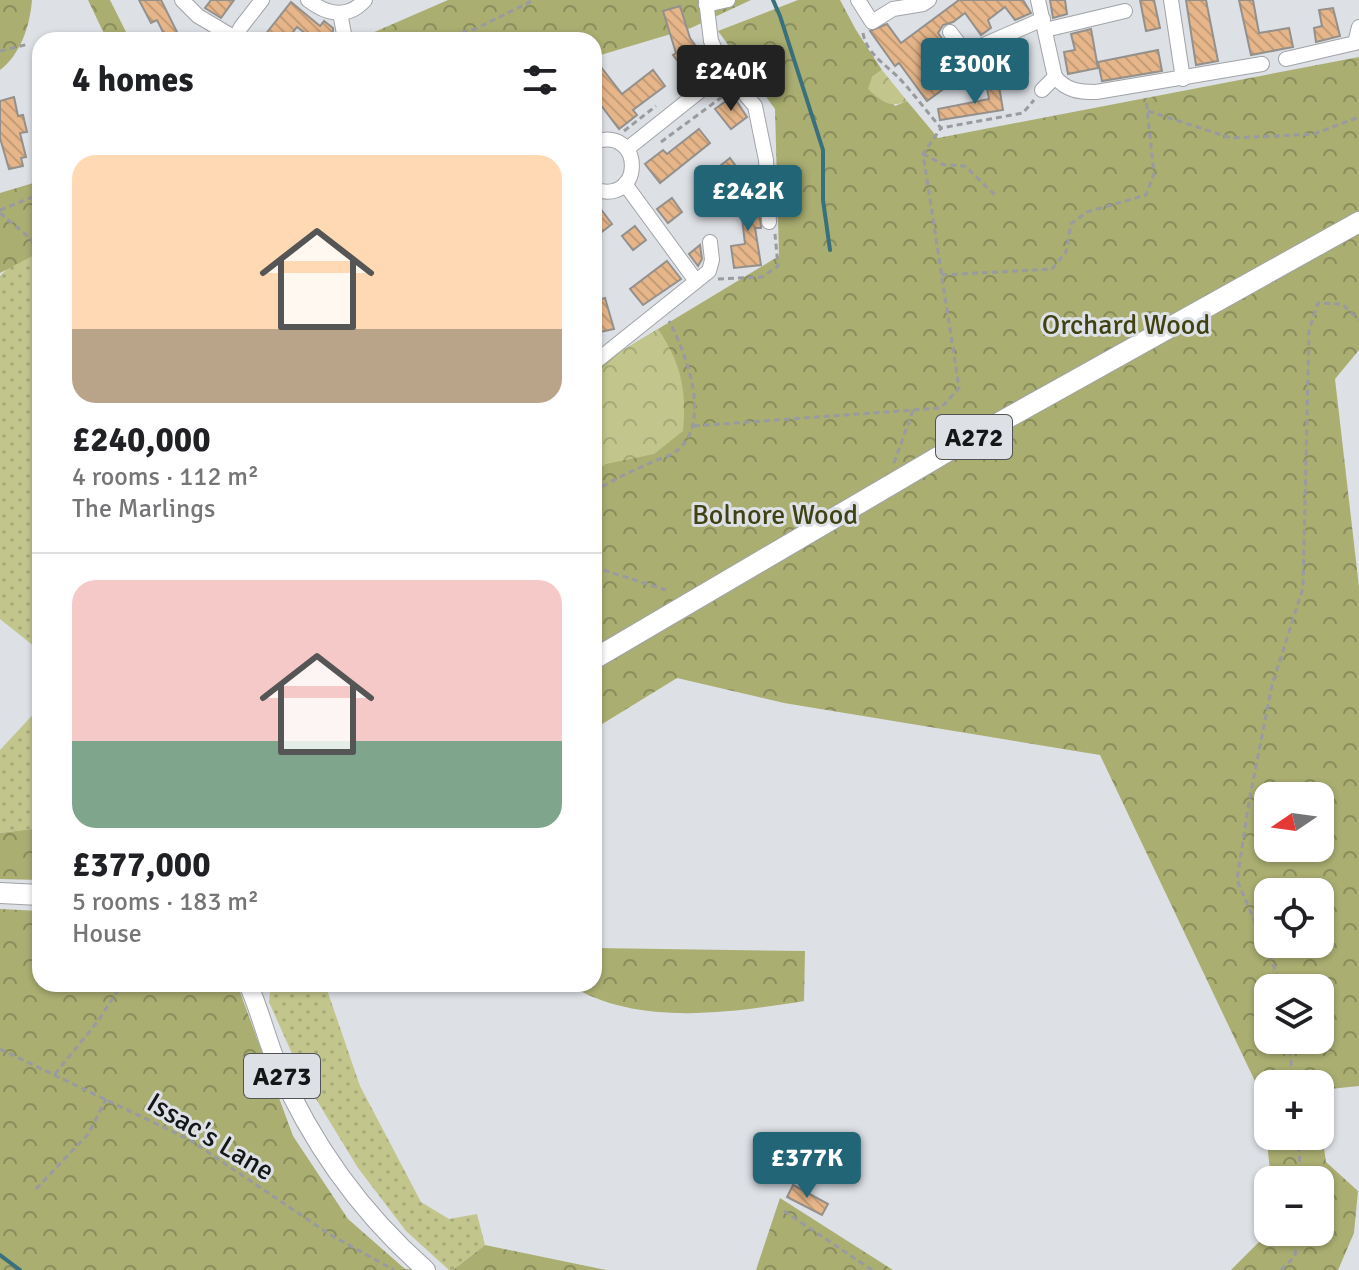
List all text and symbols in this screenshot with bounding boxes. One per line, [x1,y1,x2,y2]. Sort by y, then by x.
pin: £300K [919,38,1031,106]
pin: £240K [675,45,787,113]
text: £300K [939,48,1011,80]
text: £240K [695,55,767,87]
icon: filters [518,58,562,102]
text: 4 homes [72,59,193,101]
pin: £242K [692,165,804,233]
text: £242K [712,175,784,207]
icon: home [245,207,389,351]
park label: Orchard Wood [1042,308,1210,342]
road number: A272 [936,415,1012,459]
text: £240,000 [72,419,211,461]
text: 4 rooms · 112 m² [72,461,259,493]
text: The Marlings [72,493,215,525]
park label: Bolnore Wood [692,498,858,532]
icon: home [245,632,389,776]
north arrow [1254,782,1334,862]
map controls [1254,782,1334,1246]
text: £377,000 [72,844,211,886]
button: locate [1254,878,1334,958]
text: 5 rooms · 183 m² [72,886,259,918]
text: House [72,918,142,950]
button: layers [1254,974,1334,1054]
road number: A273 [244,1054,320,1098]
button: + [1254,1070,1334,1150]
street label: Issac's Lane [141,1086,280,1188]
pin: £377K [751,1132,863,1200]
text: £377K [771,1142,843,1174]
button: − [1254,1166,1334,1246]

